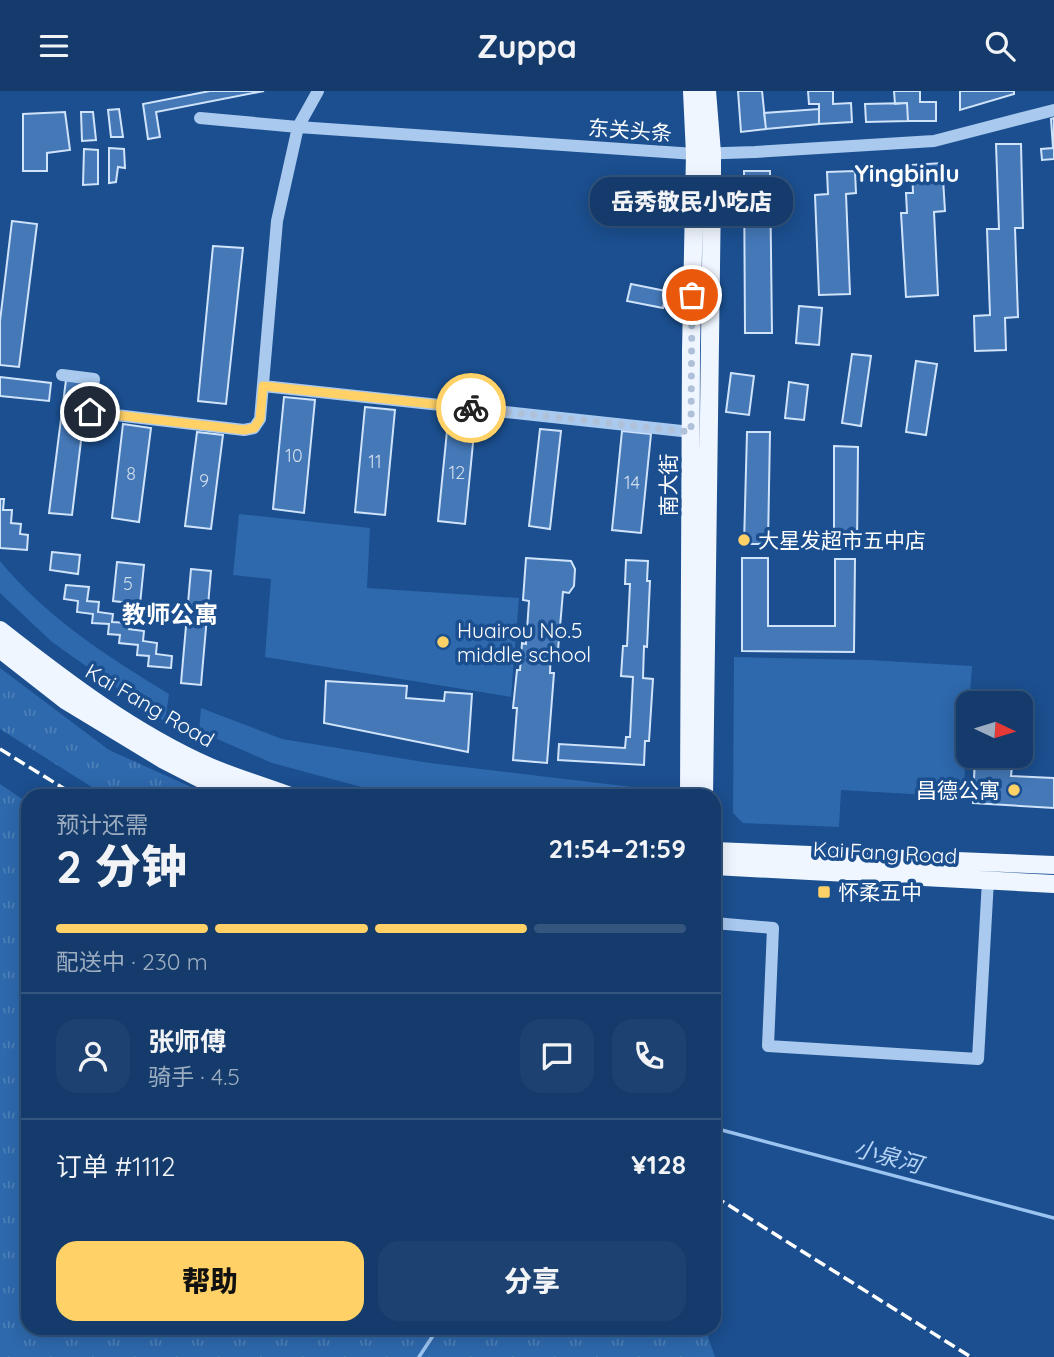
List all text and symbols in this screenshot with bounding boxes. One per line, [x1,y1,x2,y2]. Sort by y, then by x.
text: Zuppa [477,26,577,66]
icon: menu [35,27,73,65]
icon: search [981,27,1019,65]
street label: 东关头条 [587,114,673,146]
district label: Yingbinlu [854,158,960,188]
callout: 岳秀敬民小吃店 [590,176,794,225]
text: 岳秀敬民小吃店 [611,187,772,216]
pin [662,265,722,325]
icon: bag [673,276,711,314]
courier [436,373,506,443]
pin [60,382,120,442]
icon: bike [452,389,490,427]
icon: home [71,393,109,431]
house number: 10 [285,444,303,467]
house number: 11 [368,450,382,473]
street label: 南大街 [655,454,681,517]
house number: 12 [449,461,465,484]
house number: 8 [126,462,136,485]
house number: 9 [199,469,209,492]
house number: 14 [624,471,640,494]
place label: 大星发超市五中店 [758,527,926,553]
marker: 大星发超市五中店 [736,532,752,548]
house number: 5 [123,572,133,595]
district label: 教师公寓 [122,599,218,629]
place label: Huairou No.5 middle school [457,617,591,667]
marker: Huairou No.5 middle school [435,634,451,650]
street label: Kai Fang Road [81,658,219,752]
north arrow [956,691,1032,768]
map controls [956,691,1033,768]
place label: 昌德公寓 [916,777,1000,803]
marker: 昌德公寓 [1006,782,1022,798]
text: 预计还需 [56,810,148,839]
text: 21:54–21:59 [549,832,686,865]
street label: Kai Fang Road [812,835,958,869]
text: 2 分钟 [56,837,187,895]
place label: 怀柔五中 [838,879,922,905]
marker: 怀柔五中 [816,884,832,900]
text: 配送中 · 230 m [56,947,208,976]
button: person [56,1019,130,1093]
button: chat [520,1019,594,1093]
button: phone [612,1019,686,1093]
text: 张师傅 [148,1025,226,1058]
text: 骑手 · 4.5 [148,1062,240,1091]
water label: 小泉河 [851,1133,929,1180]
text: ¥128 [631,1148,686,1181]
text: 订单 #1112 [56,1150,175,1183]
button: 帮助 [56,1241,364,1321]
button: 分享 [378,1241,686,1321]

